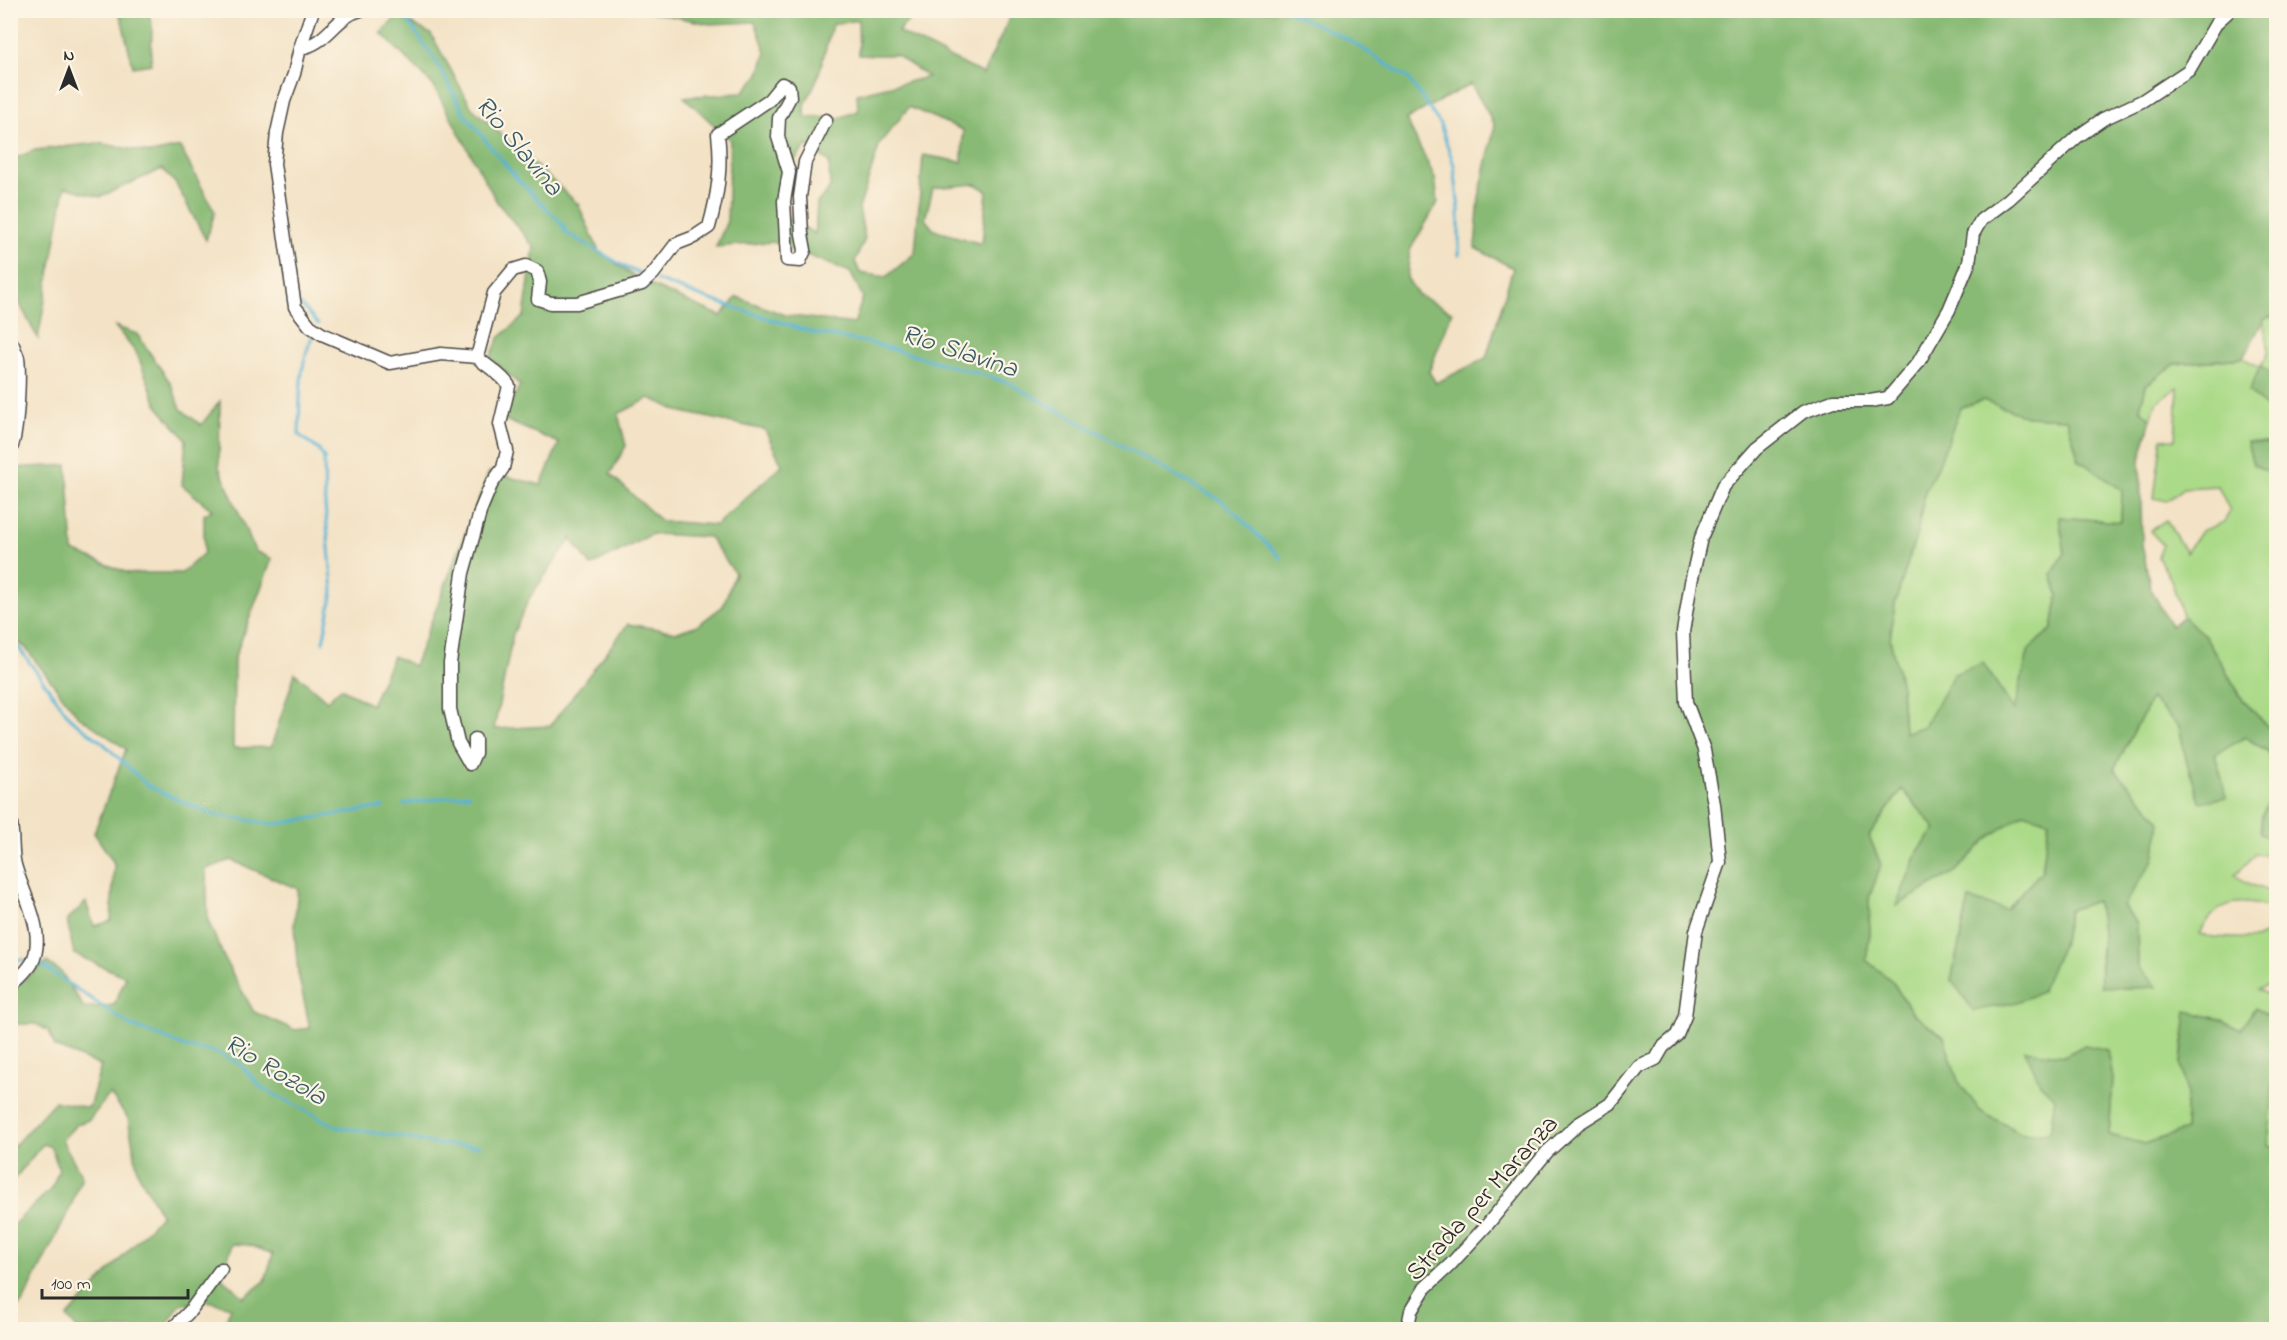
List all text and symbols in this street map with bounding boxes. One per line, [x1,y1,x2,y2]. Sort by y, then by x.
north arrow [39,39,99,99]
text: N [64,44,75,68]
water label: Rio Slavina [465,88,572,205]
water label: Rio Slavina [896,315,1023,390]
water label: Rio Rozola [216,1025,334,1117]
street label: Strada per Maranza [1398,1107,1569,1291]
scale bar [42,1262,188,1300]
text: 100 m [51,1272,91,1298]

